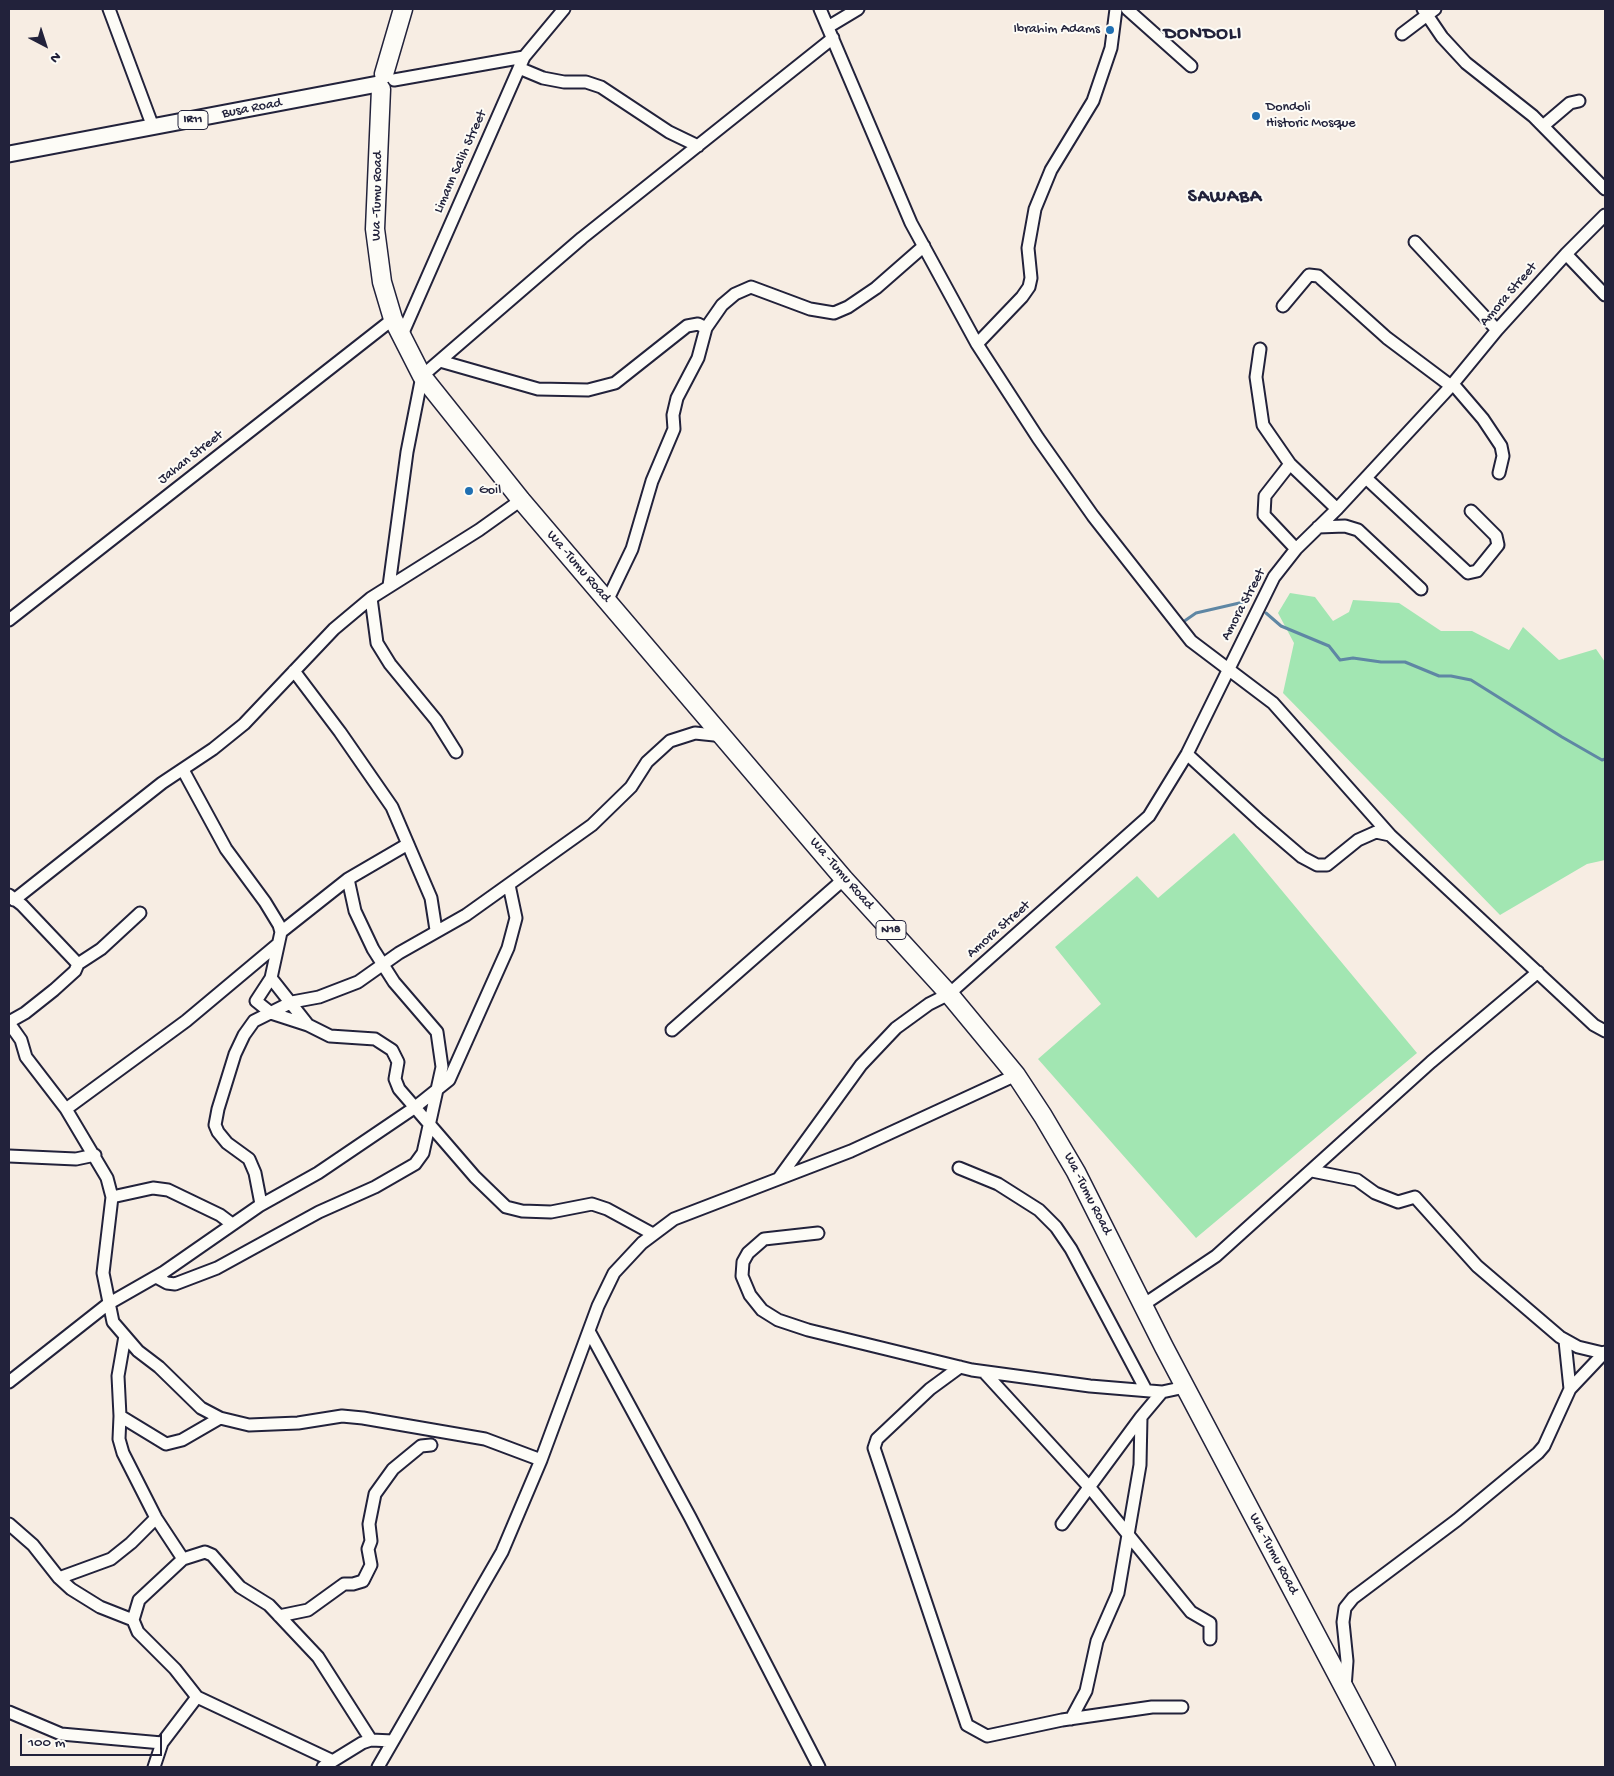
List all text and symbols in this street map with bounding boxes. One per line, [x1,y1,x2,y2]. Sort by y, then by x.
north arrow [20,20,70,70]
place label: Ibrahim Adams [1013,22,1100,38]
marker: Ibrahim Adams [1104,24,1116,36]
district label: DONDOLI [1163,24,1243,46]
text: N [46,47,64,66]
street label: Busa Road [221,95,283,123]
place label: Dondoli Historic Mosque [1266,100,1356,132]
street label: Limann Salih Street [431,108,491,216]
road number: IR11 [178,110,208,130]
marker: Dondoli Historic Mosque [1250,110,1262,122]
street label: Wa -Tumu Road [369,151,387,241]
district label: SAWABA [1187,187,1263,209]
street label: Amora Street [1477,260,1541,330]
street label: Jahan Street [155,427,227,489]
place label: Goil [479,483,501,499]
marker: Goil [463,485,475,497]
street label: Wa -Tumu Road [542,528,614,606]
street label: Amora Street [1218,566,1270,644]
street label: Wa -Tumu Road [805,835,877,913]
street label: Amora Street [964,898,1034,962]
road number: N18 [876,920,906,940]
street label: Wa -Tumu Road [1059,1150,1115,1238]
street label: Wa -Tumu Road [1245,1510,1301,1598]
scale bar [22,1724,165,1756]
text: 100 m [28,1734,65,1752]

